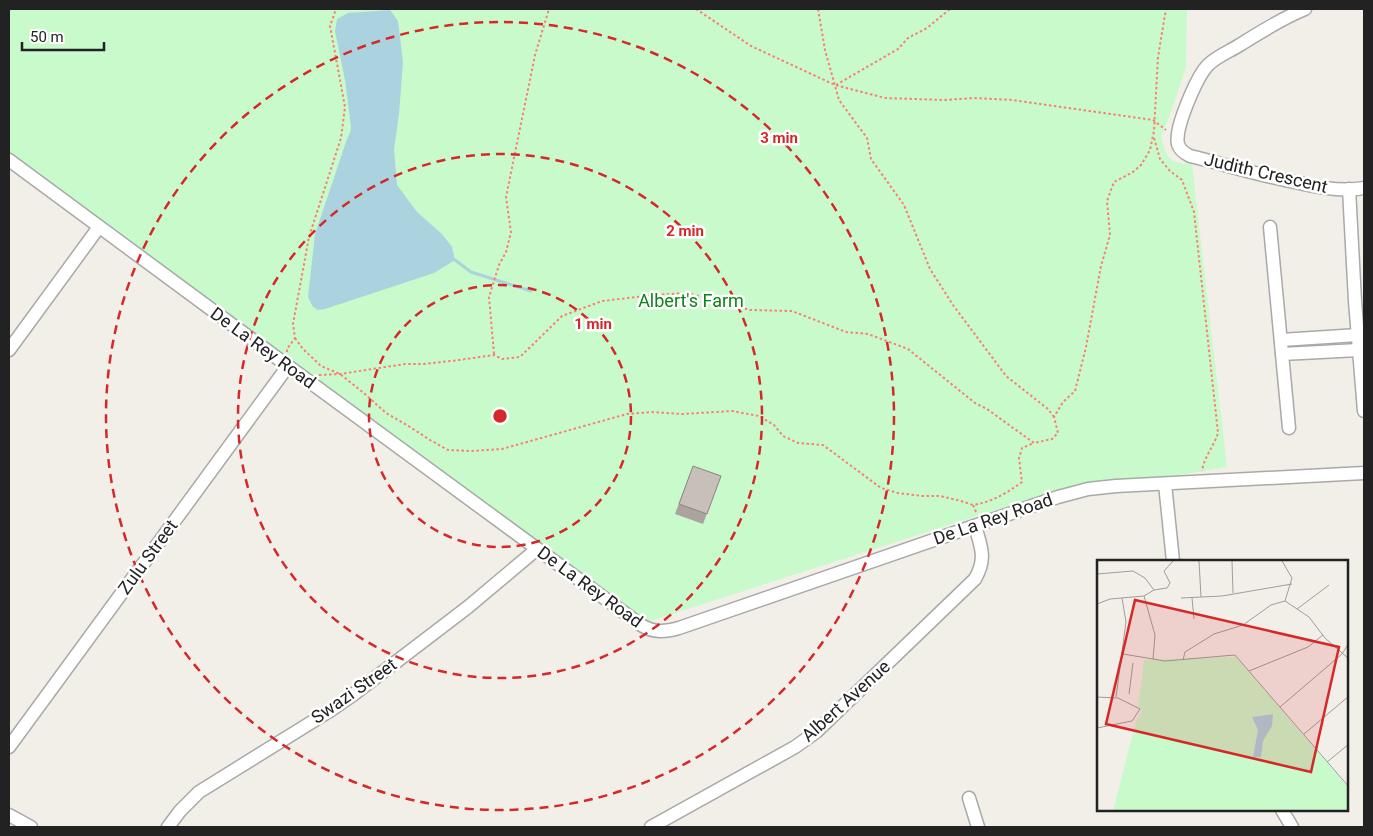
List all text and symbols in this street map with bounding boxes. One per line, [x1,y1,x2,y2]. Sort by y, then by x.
scale bar [22,20,105,52]
text: 50 m [30,28,64,46]
text: 3 min [760,129,798,147]
street label: Judith Crescent [1202,148,1330,197]
text: 2 min [666,222,704,240]
park label: Albert's Farm [638,290,744,311]
street label: De La Rey Road [207,302,320,393]
text: 1 min [574,315,612,333]
centre of rings [491,407,509,425]
street label: De La Rey Road [931,488,1055,549]
street label: Zulu Street [114,515,182,598]
street label: De La Rey Road [534,541,647,632]
inset map [1097,560,1348,811]
street label: Swazi Street [307,653,400,728]
street label: Albert Avenue [797,656,894,746]

